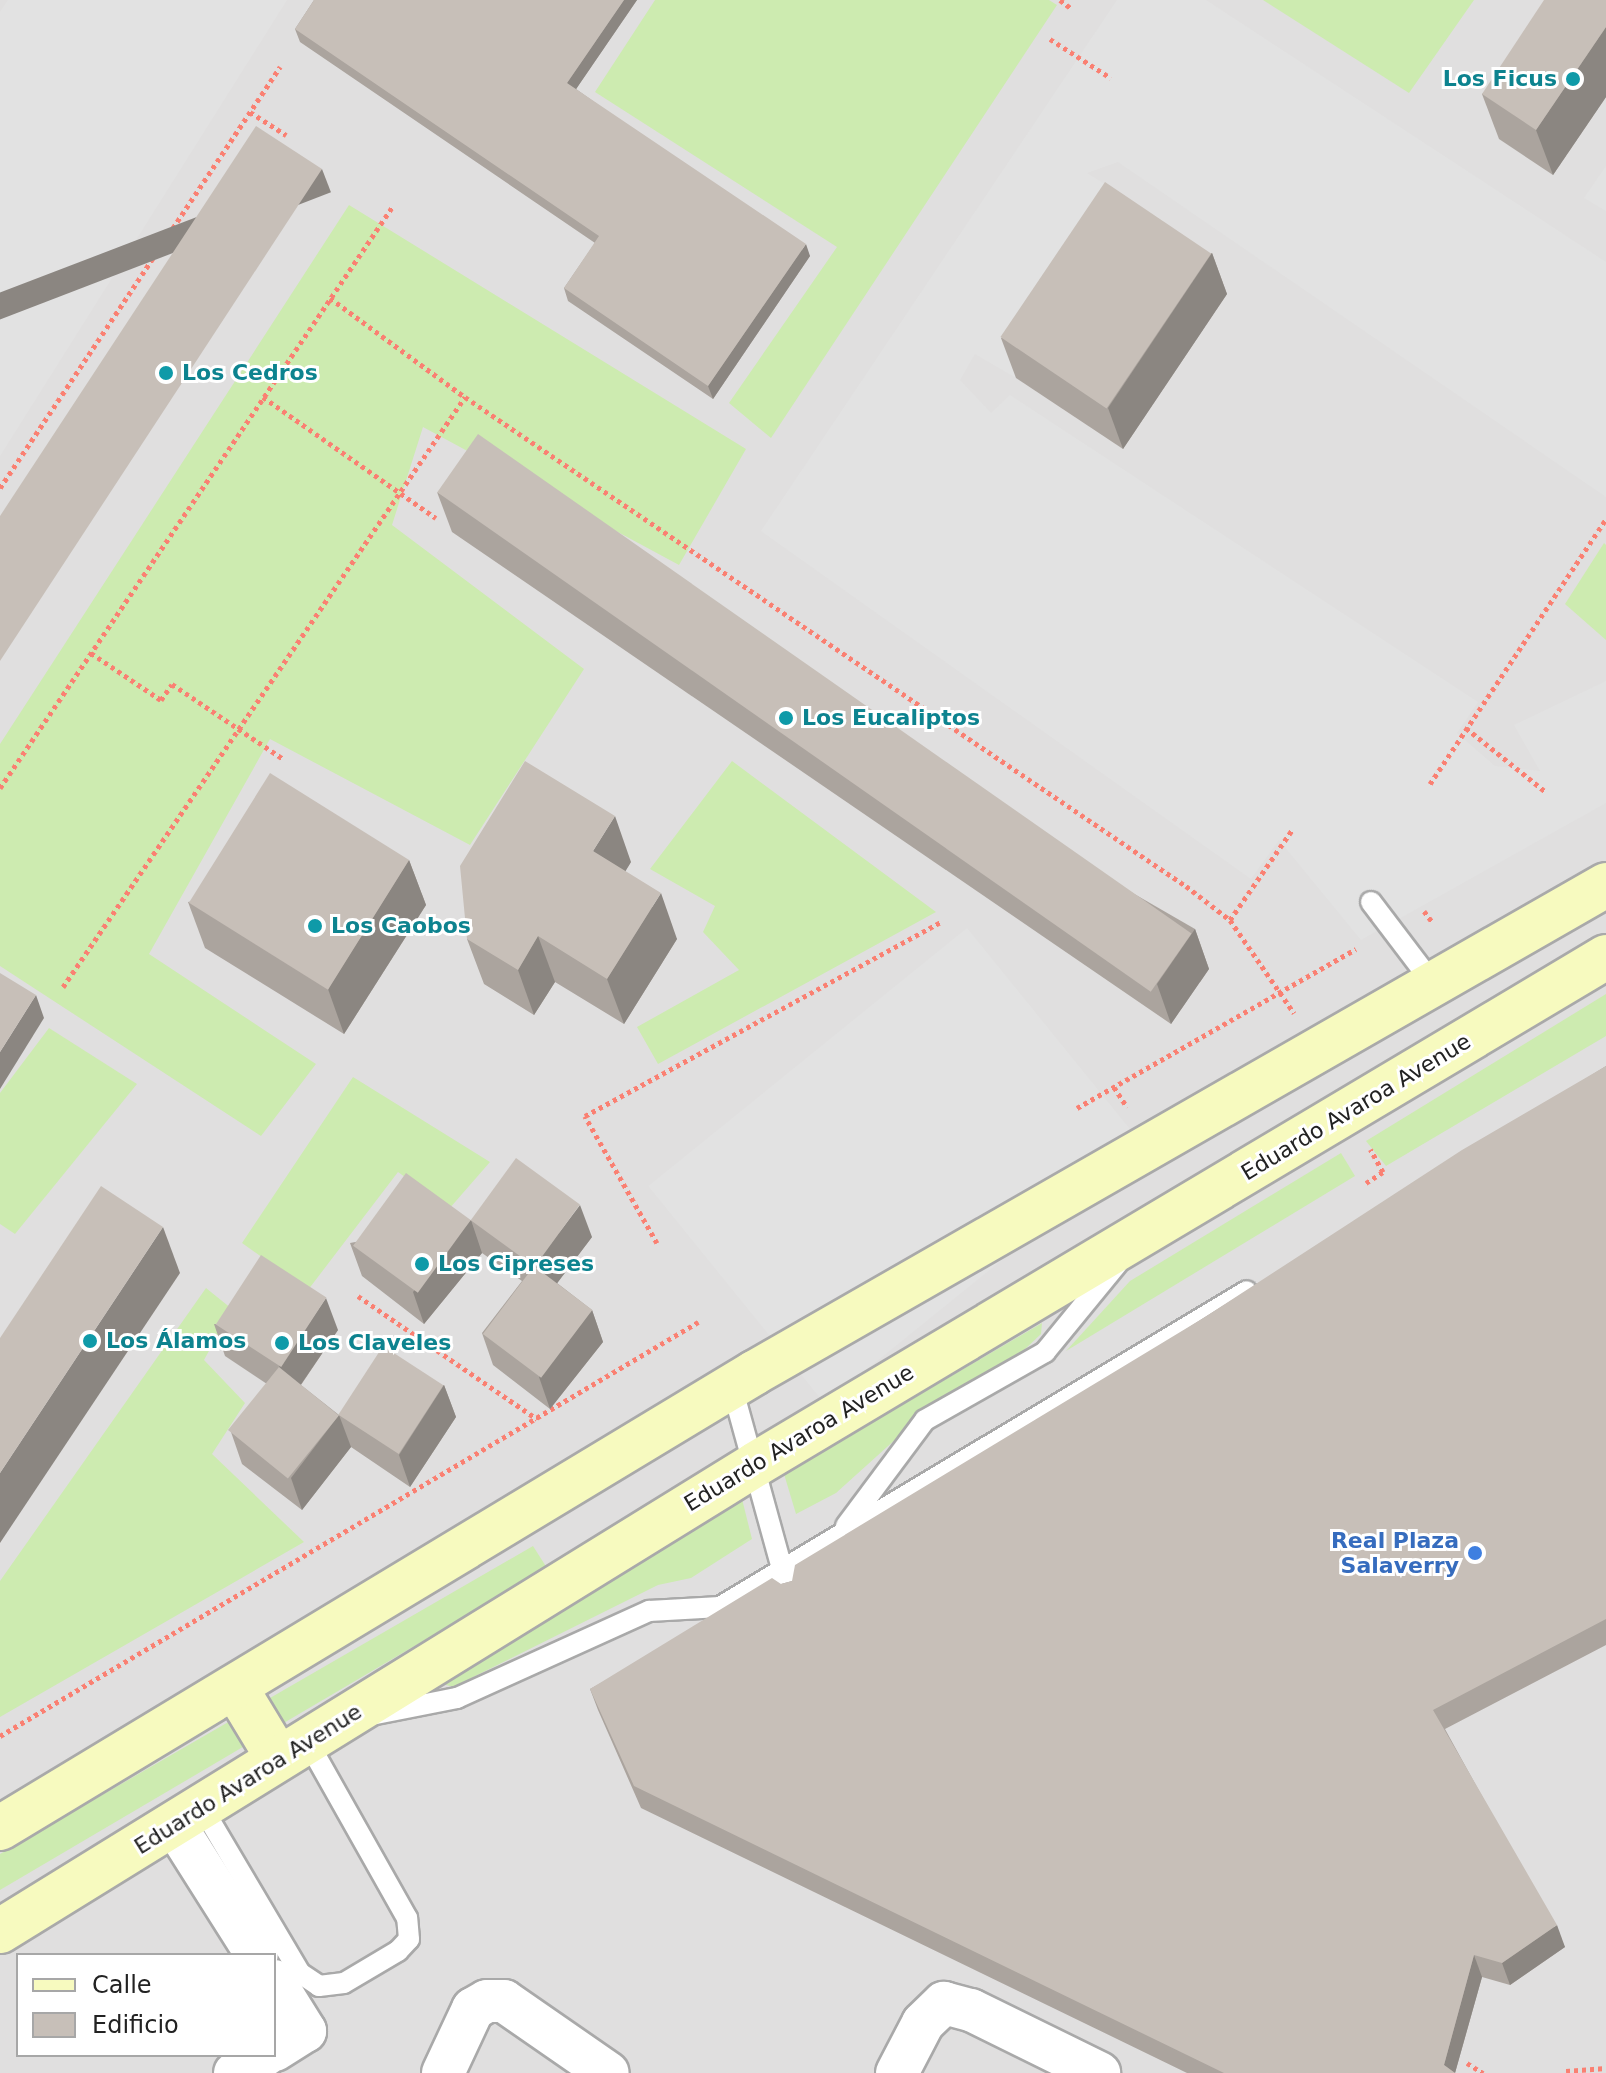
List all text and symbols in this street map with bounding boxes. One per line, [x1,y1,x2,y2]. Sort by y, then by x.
place label: Los Ficus [1443,66,1557,92]
marker: Los Ficus [1564,70,1582,88]
place label: Los Cedros [182,360,318,386]
marker: Los Cedros [157,364,175,382]
place label: Los Eucaliptos [802,705,980,731]
marker: Los Eucaliptos [777,709,795,727]
place label: Los Caobos [331,913,471,939]
marker: Los Caobos [306,917,324,935]
street label: Eduardo Avaroa Avenue [1237,1028,1475,1186]
place label: Los Cipreses [438,1251,594,1277]
marker: Los Cipreses [413,1255,431,1273]
place label: Los Álamos [106,1328,246,1354]
place label: Los Claveles [298,1330,451,1356]
marker: Los Álamos [81,1332,99,1350]
marker: Los Claveles [273,1334,291,1352]
street label: Eduardo Avaroa Avenue [680,1359,918,1517]
place label: Real Plaza Salaverry [1331,1527,1459,1578]
marker: Real Plaza Salaverry [1466,1544,1484,1562]
street label: Eduardo Avaroa Avenue [130,1698,366,1860]
legend [16,1953,276,2057]
text: Calle [92,1971,152,1999]
text: Edificio [92,2011,179,2039]

